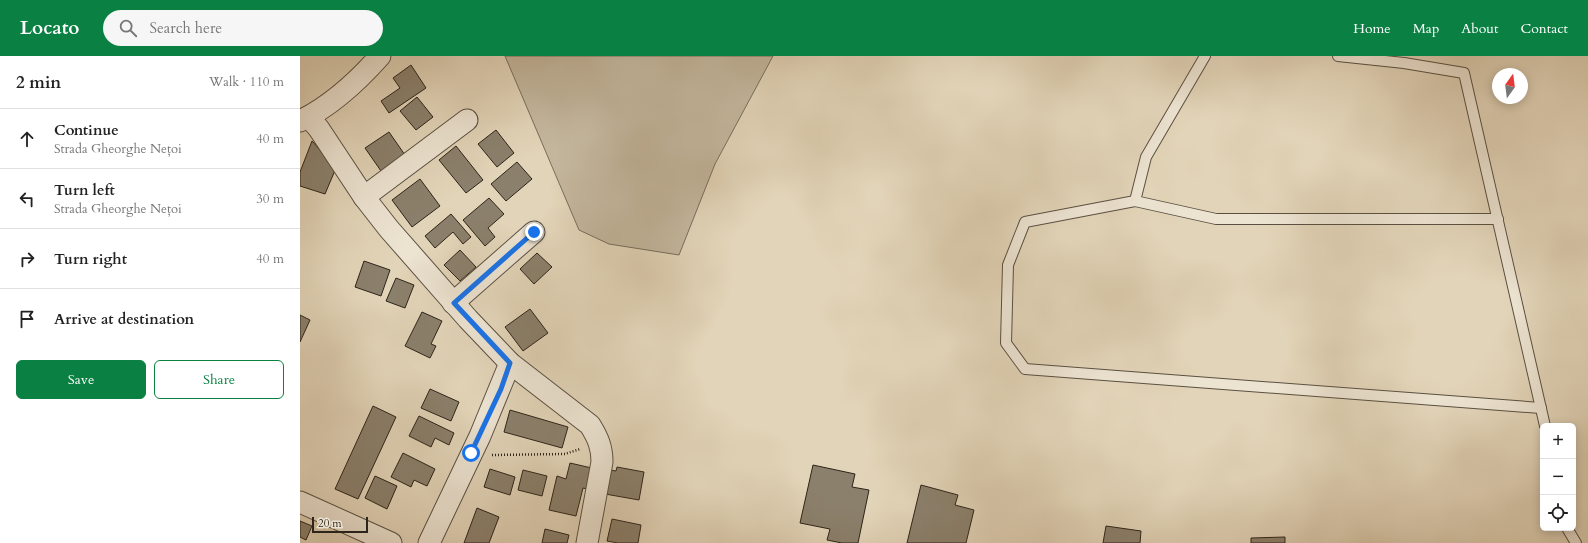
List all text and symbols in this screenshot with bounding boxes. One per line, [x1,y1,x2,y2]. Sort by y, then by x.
search box [103,10,383,46]
text: Locato [20,15,79,41]
icon: search [117,17,139,39]
text: Search here [149,18,222,38]
text: Home [1353,19,1391,38]
text: Map [1413,19,1439,38]
text: About [1461,19,1498,38]
text: Contact [1520,19,1568,38]
north arrow [1492,68,1528,104]
text: 2 min [16,71,61,94]
text: Walk · 110 m [209,73,284,91]
text: Continue [54,120,119,140]
icon: ahead [16,128,38,150]
text: 40 m [256,130,284,148]
text: Strada Gheorghe Nețoi [54,140,182,158]
text: Turn left [54,180,115,200]
icon: left [16,188,38,210]
text: 30 m [256,190,284,208]
text: Strada Gheorghe Nețoi [54,200,182,218]
route end [525,223,543,241]
icon: right [16,248,38,270]
text: Turn right [54,249,127,269]
text: 40 m [256,250,284,268]
icon: arrive [16,308,38,330]
text: Arrive at destination [54,309,194,329]
button: Save [16,360,146,399]
button: Share [154,360,284,399]
map controls [1540,423,1576,531]
button: + [1540,423,1576,459]
route start [462,444,480,462]
button: − [1540,459,1576,495]
button: locate [1540,495,1576,531]
scale bar [312,515,368,534]
text: 20 m [318,516,342,531]

